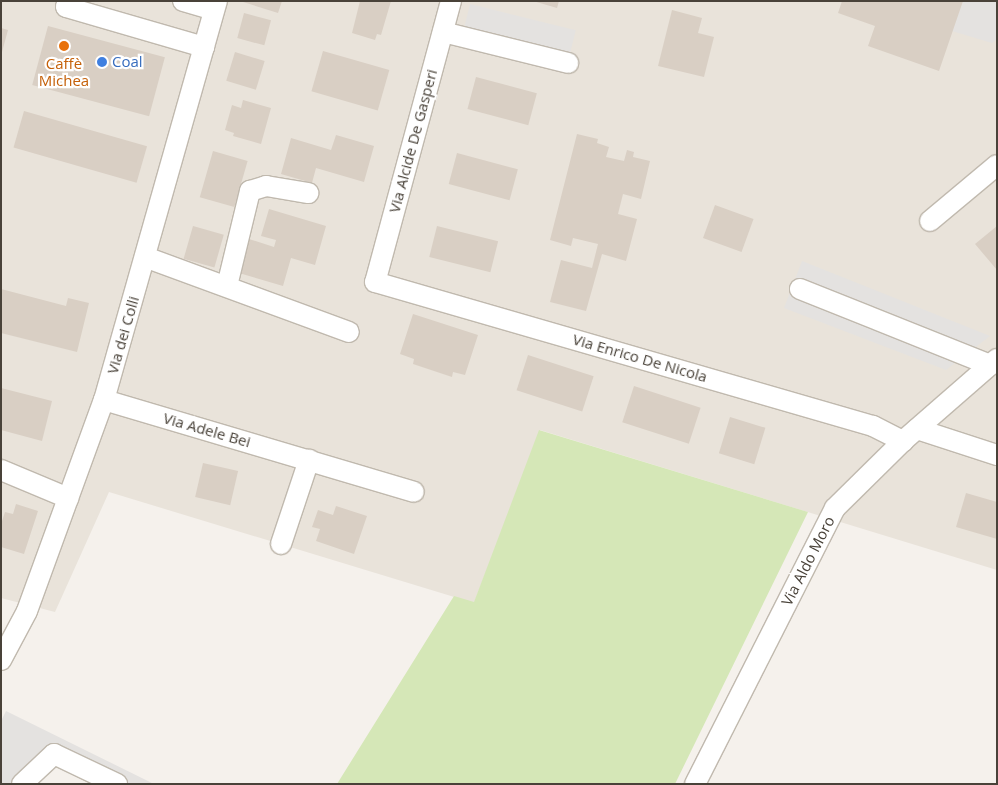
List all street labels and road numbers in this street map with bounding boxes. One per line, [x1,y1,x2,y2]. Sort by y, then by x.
street label: Via Alcide De Gasperi [385,67,441,215]
street label: Via dei Colli [103,294,143,376]
street label: Via Enrico De Nicola [571,330,709,386]
street label: Via Adele Bei [161,409,253,451]
street label: Via Aldo Moro [778,513,838,609]

